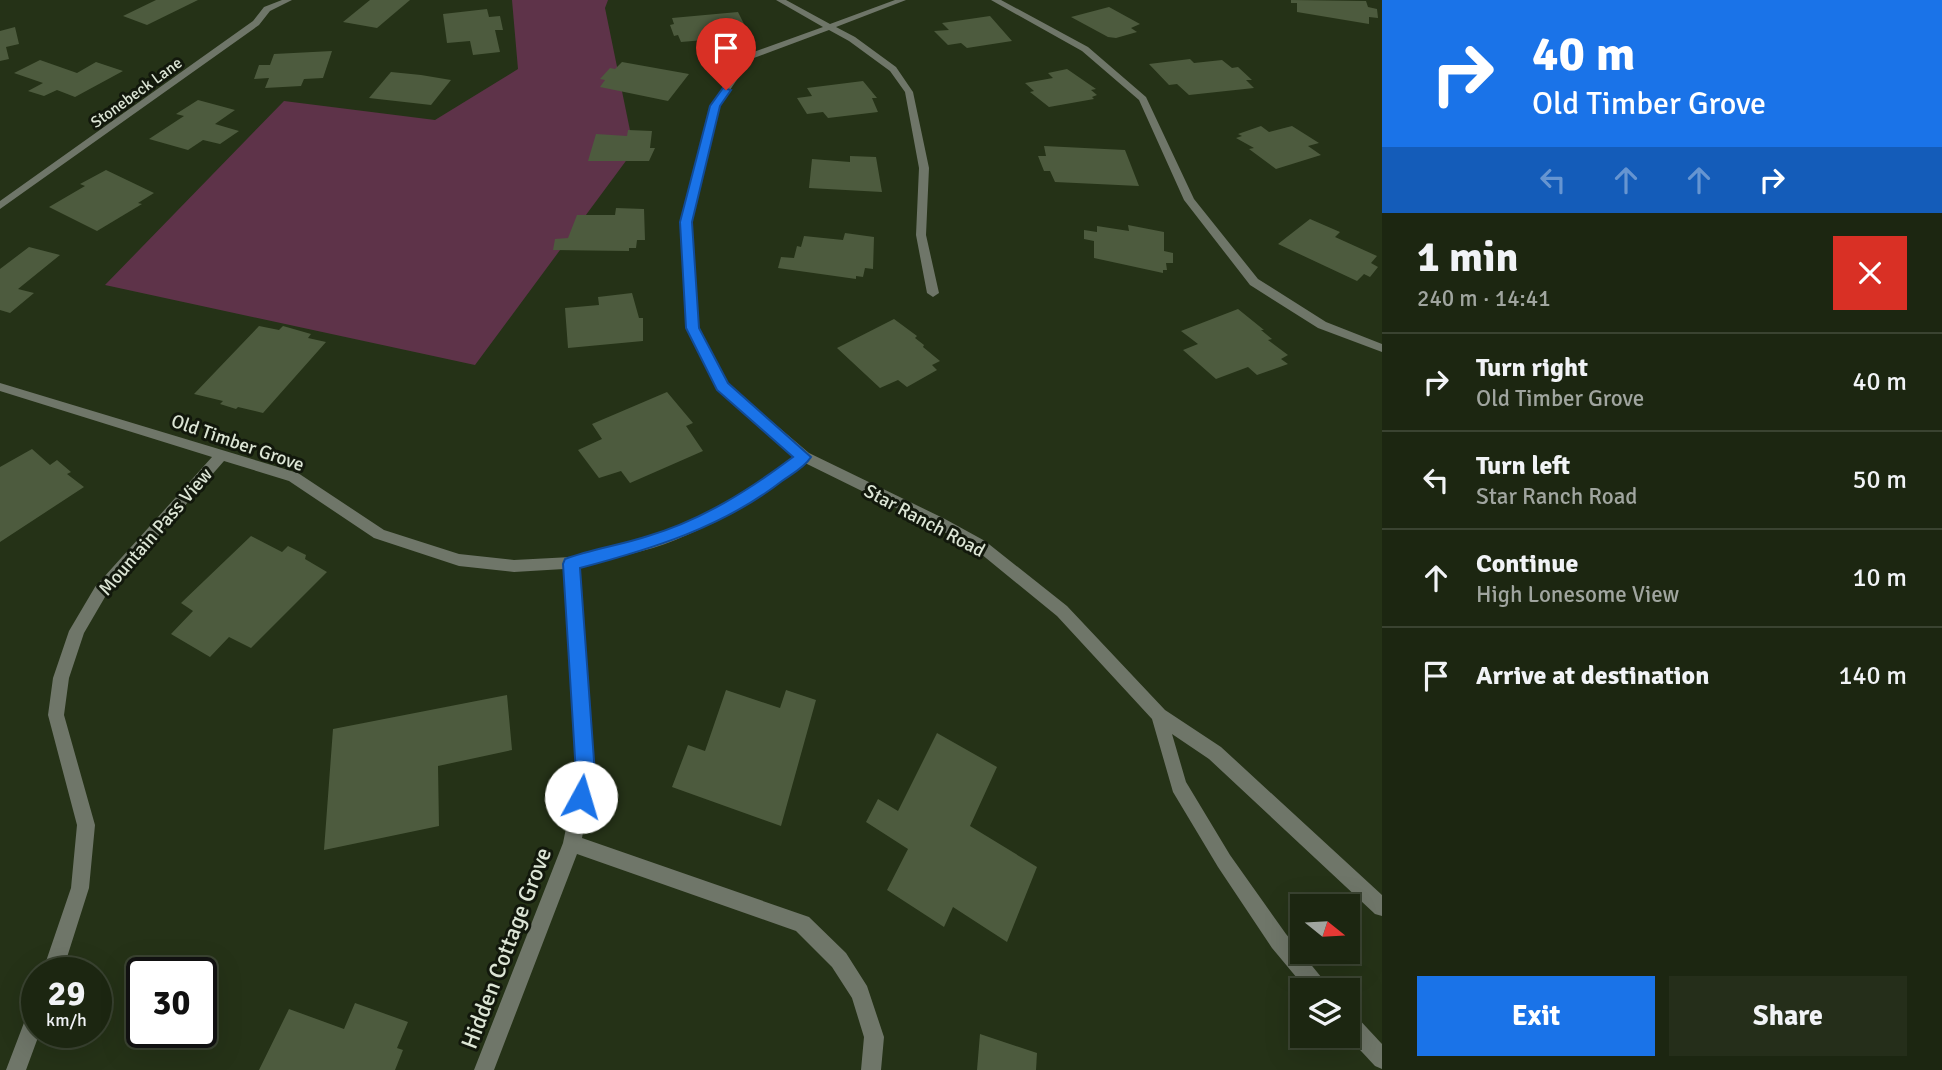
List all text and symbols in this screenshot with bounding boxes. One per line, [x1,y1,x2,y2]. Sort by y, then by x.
pin [696,18,756,90]
text: 40 m [1532,24,1635,84]
icon: right [1417,28,1508,119]
icon: arrive [707,29,745,67]
street label: Stonebeck Lane [87,53,186,133]
text: Old Timber Grove [1532,84,1766,123]
icon: left [1534,161,1572,199]
icon: ahead [1607,161,1645,199]
icon: ahead [1680,161,1718,199]
icon: right [1753,161,1791,199]
text: 1 min [1417,232,1518,283]
button: close [1833,236,1907,310]
text: 240 m · 14:41 [1417,284,1551,313]
text: Turn right [1476,352,1588,384]
icon: right [1417,363,1455,401]
text: 40 m [1852,366,1907,398]
text: Old Timber Grove [1476,384,1644,413]
street label: Old Timber Grove [168,409,307,477]
text: Turn left [1476,450,1570,482]
icon: left [1417,461,1455,499]
street label: Mountain Pass View [94,463,218,601]
text: 50 m [1852,464,1907,496]
street label: Star Ranch Road [860,479,989,563]
text: Star Ranch Road [1476,482,1638,511]
text: Continue [1476,548,1578,580]
icon: ahead [1417,559,1455,597]
text: 10 m [1852,562,1907,594]
text: High Lonesome View [1476,580,1679,609]
icon: arrive [1417,657,1455,695]
text: Arrive at destination [1476,660,1709,692]
text: 140 m [1838,660,1907,692]
position arrow [544,760,618,834]
street label: Hidden Cottage Grove [455,843,558,1053]
north arrow [1290,894,1360,964]
map controls [1290,894,1360,1048]
speed limit sign: 30 [126,957,217,1048]
text: 29 [48,972,85,1015]
button: Exit [1417,976,1655,1056]
button: Share [1669,976,1907,1056]
button: layers [1290,978,1360,1048]
text: km/h [46,1009,87,1031]

